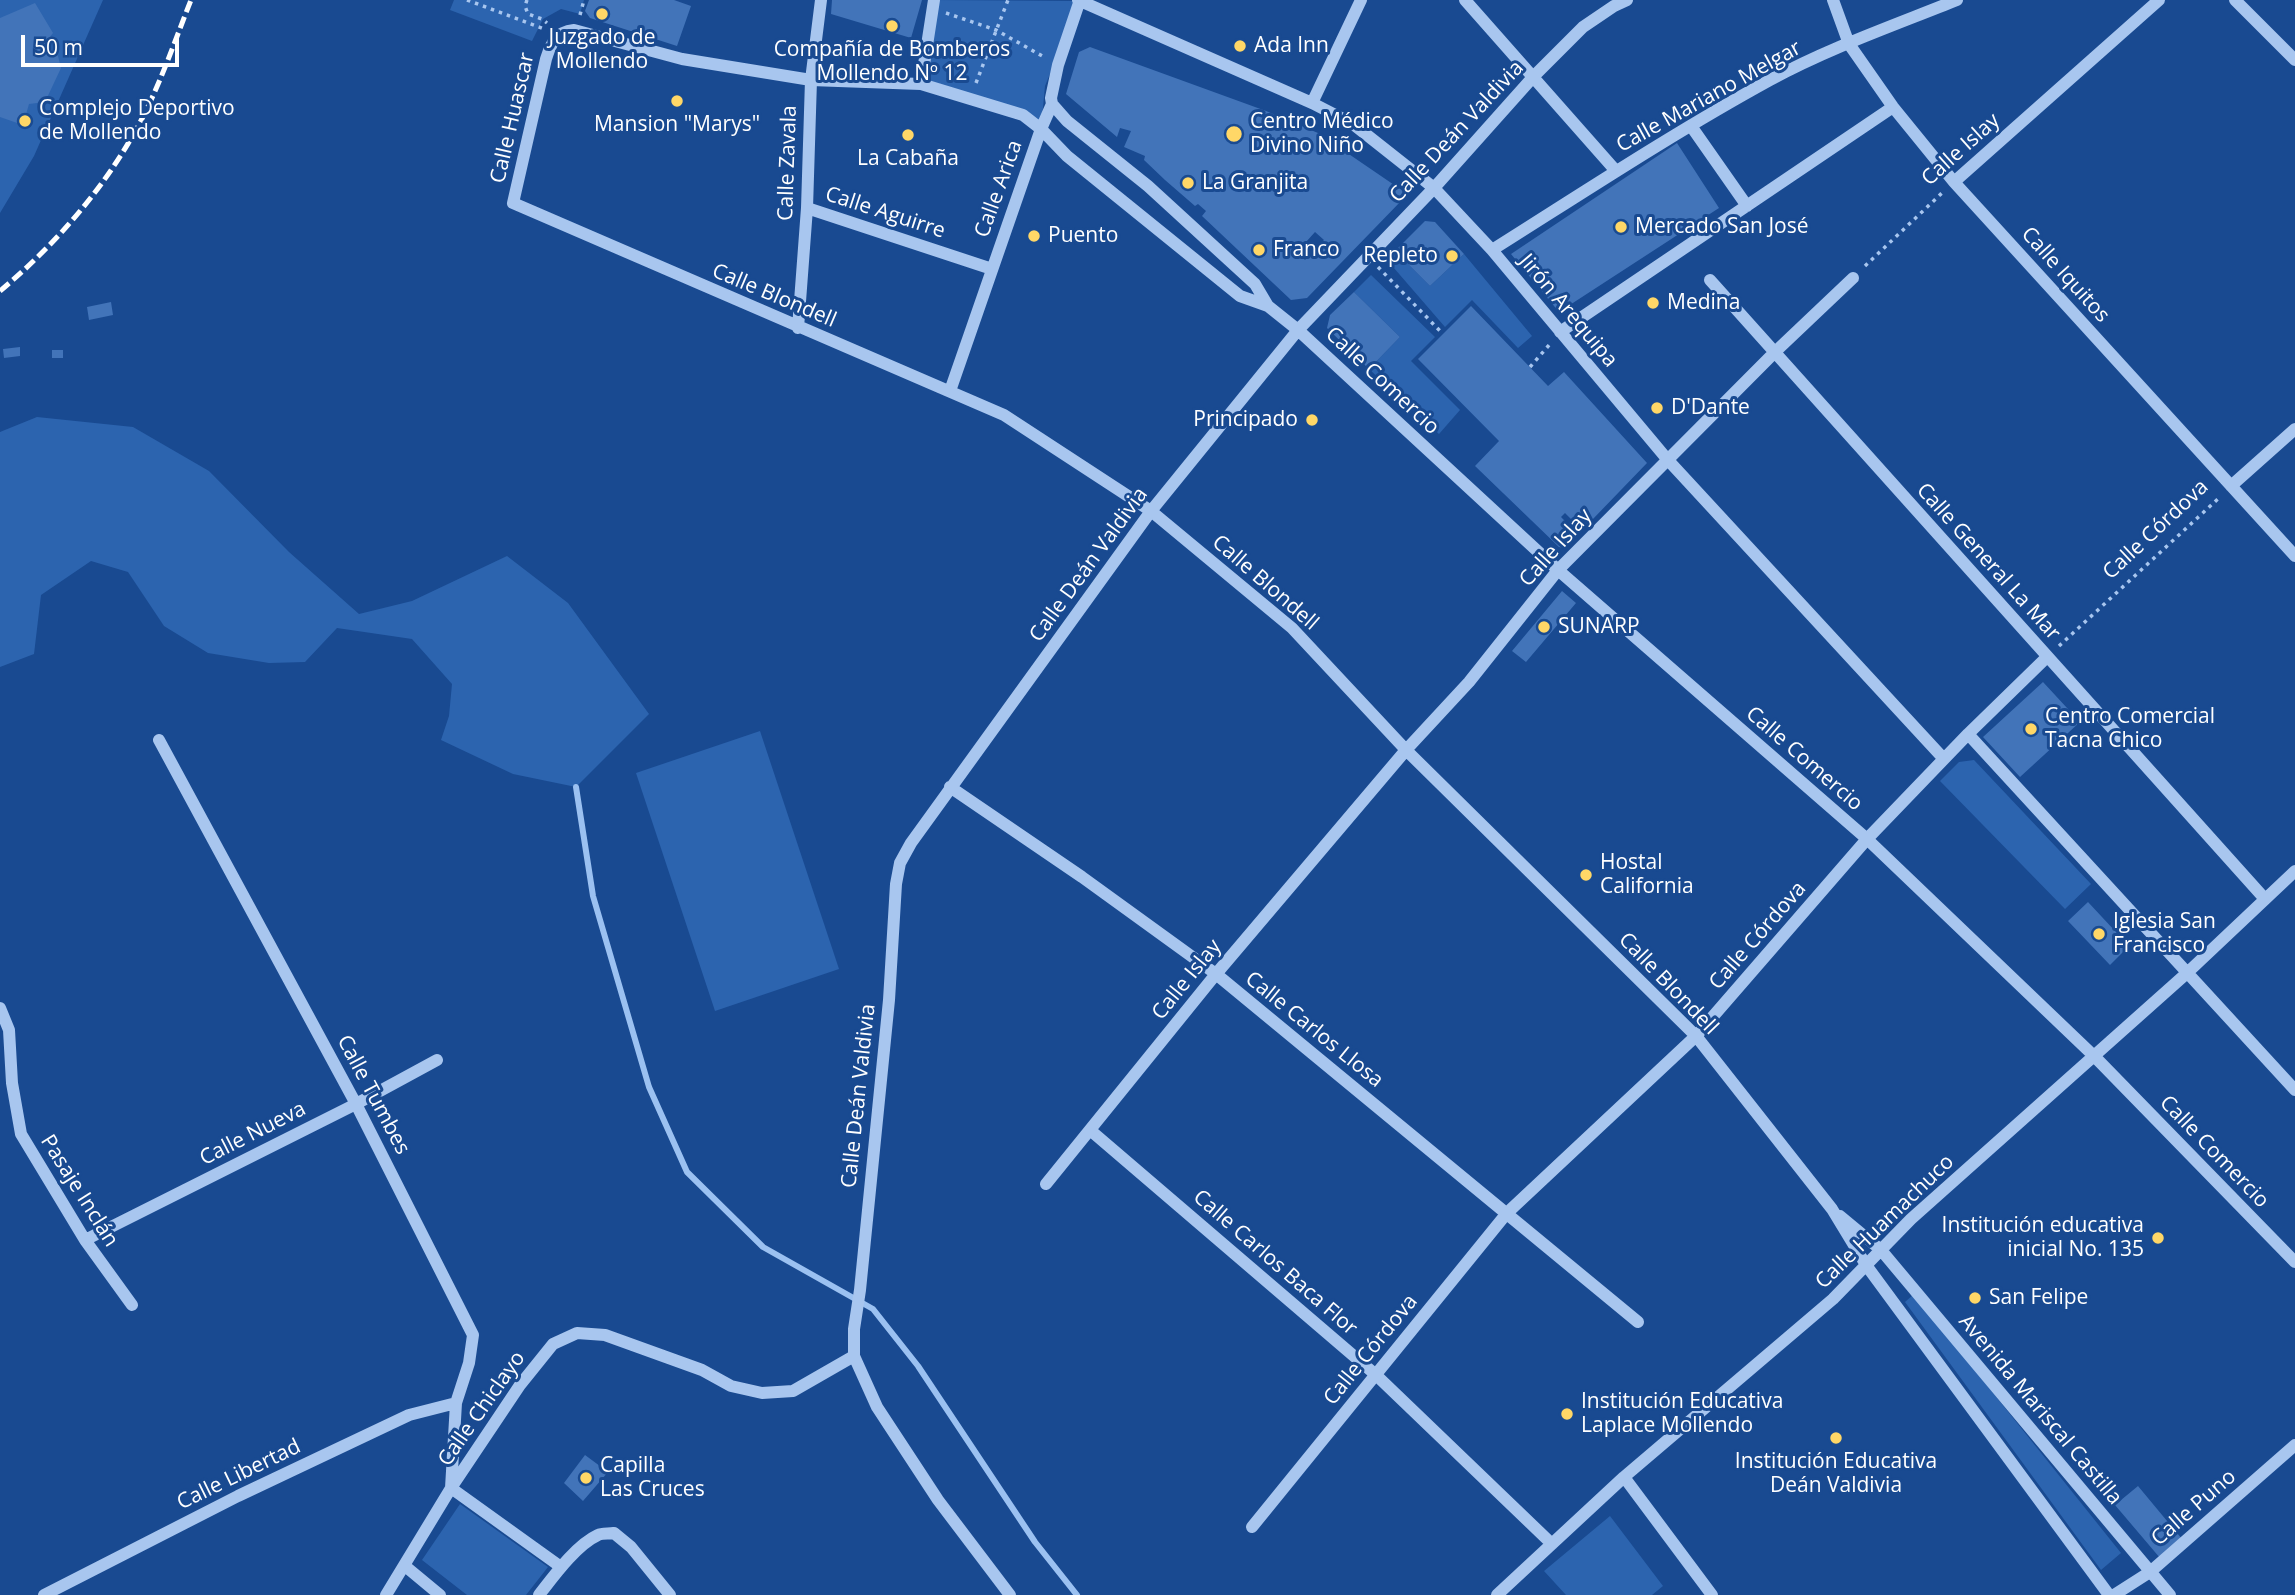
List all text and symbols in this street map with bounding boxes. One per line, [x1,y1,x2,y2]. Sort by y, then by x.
marker: Juzgado de Mollendo [594,6,610,22]
marker: Compañía de Bomberos Mollendo Nº 12 [884,18,900,34]
scale bar [24,21,182,65]
place label: Juzgado de Mollendo [548,25,656,75]
text: 50 m [34,33,83,61]
place label: Ada Inn [1254,33,1329,59]
street label: Calle Mariano Melgar [1612,36,1806,158]
place label: Compañía de Bomberos Mollendo Nº 12 [774,37,1010,87]
marker: Ada Inn [1232,38,1248,54]
street label: Calle Huascar [486,50,540,186]
street label: Calle Deán Valdivia [1385,56,1529,208]
marker: Mansion "Marys" [669,93,685,109]
place label: Complejo Deportivo de Mollendo [39,96,235,146]
street label: Calle Zavala [773,105,803,221]
street label: Calle Islay [1917,108,2005,192]
place label: Centro Médico Divino Niño [1250,109,1394,159]
place label: Mansion "Marys" [594,112,760,138]
marker: Complejo Deportivo de Mollendo [17,113,33,129]
marker: Centro Médico Divino Niño [1224,124,1244,144]
marker: La Cabaña [900,127,916,143]
street label: Calle Arica [970,137,1028,241]
place label: La Cabaña [857,146,959,172]
place label: La Granjita [1202,170,1308,196]
marker: La Granjita [1180,175,1196,191]
street label: Calle Aguirre [822,182,948,244]
place label: Mercado San José [1635,214,1809,240]
marker: Mercado San José [1613,219,1629,235]
street label: Calle Iquitos [2016,222,2114,328]
place label: Puento [1048,223,1118,249]
marker: Puento [1026,228,1042,244]
place label: Franco [1273,237,1340,263]
marker: Franco [1251,242,1267,258]
place label: Repleto [1363,243,1438,269]
marker: Repleto [1444,248,1460,264]
street label: Jirón Arequipa [1513,249,1623,373]
street label: Calle Blondell [708,259,840,333]
place label: Medina [1667,290,1740,316]
marker: Medina [1645,295,1661,311]
street label: Calle Comercio [1320,322,1444,440]
place label: D'Dante [1671,395,1750,421]
marker: D'Dante [1649,400,1665,416]
place label: Principado [1193,407,1298,433]
marker: Principado [1304,412,1320,428]
street label: Calle Córdova [2098,475,2214,585]
street label: Calle General La Mar [1911,478,2065,646]
street label: Calle Deán Valdivia [1024,483,1154,647]
street label: Calle Islay [1514,504,1598,592]
street label: Calle Blondell [1207,530,1323,636]
place label: SUNARP [1558,614,1640,640]
marker: SUNARP [1536,619,1552,635]
street label: Calle Comercio [1740,701,1868,817]
place label: Centro Comercial Tacna Chico [2045,704,2215,754]
marker: Centro Comercial Tacna Chico [2023,721,2039,737]
place label: Hostal California [1600,850,1694,900]
marker: Hostal California [1578,867,1594,883]
street label: Calle Córdova [1704,877,1812,995]
place label: Iglesia San Francisco [2113,909,2216,959]
marker: Iglesia San Francisco [2091,926,2107,942]
street label: Calle Blondell [1613,928,1723,1040]
street label: Calle Islay [1147,935,1227,1025]
street label: Calle Carlos Llosa [1240,967,1388,1093]
street label: Calle Deán Valdivia [837,1003,881,1189]
street label: Calle Tumbes [331,1031,415,1159]
street label: Calle Comercio [2154,1091,2274,1213]
street label: Calle Nueva [196,1097,310,1171]
street label: Pasaje Inclán [35,1130,123,1252]
street label: Calle Huamachuco [1811,1150,1959,1294]
street label: Calle Carlos Baca Flor [1188,1185,1362,1341]
place label: Institución educativa inicial No. 135 [1942,1213,2144,1263]
marker: Institución educativa inicial No. 135 [2150,1230,2166,1246]
place label: San Felipe [1989,1285,2088,1311]
street label: Calle Córdova [1319,1290,1423,1410]
marker: San Felipe [1967,1290,1983,1306]
street label: Avenida Mariscal Castilla [1953,1310,2127,1510]
street label: Calle Chiclayo [433,1347,531,1471]
place label: Institución Educativa Laplace Mollendo [1581,1389,1783,1439]
marker: Institución Educativa Laplace Mollendo [1559,1406,1575,1422]
marker: Institución Educativa Deán Valdivia [1828,1430,1844,1446]
street label: Calle Libertad [173,1434,305,1516]
place label: Institución Educativa Deán Valdivia [1735,1449,1937,1499]
place label: Capilla Las Cruces [600,1453,705,1503]
street label: Calle Puno [2147,1464,2241,1552]
marker: Capilla Las Cruces [578,1470,594,1486]

